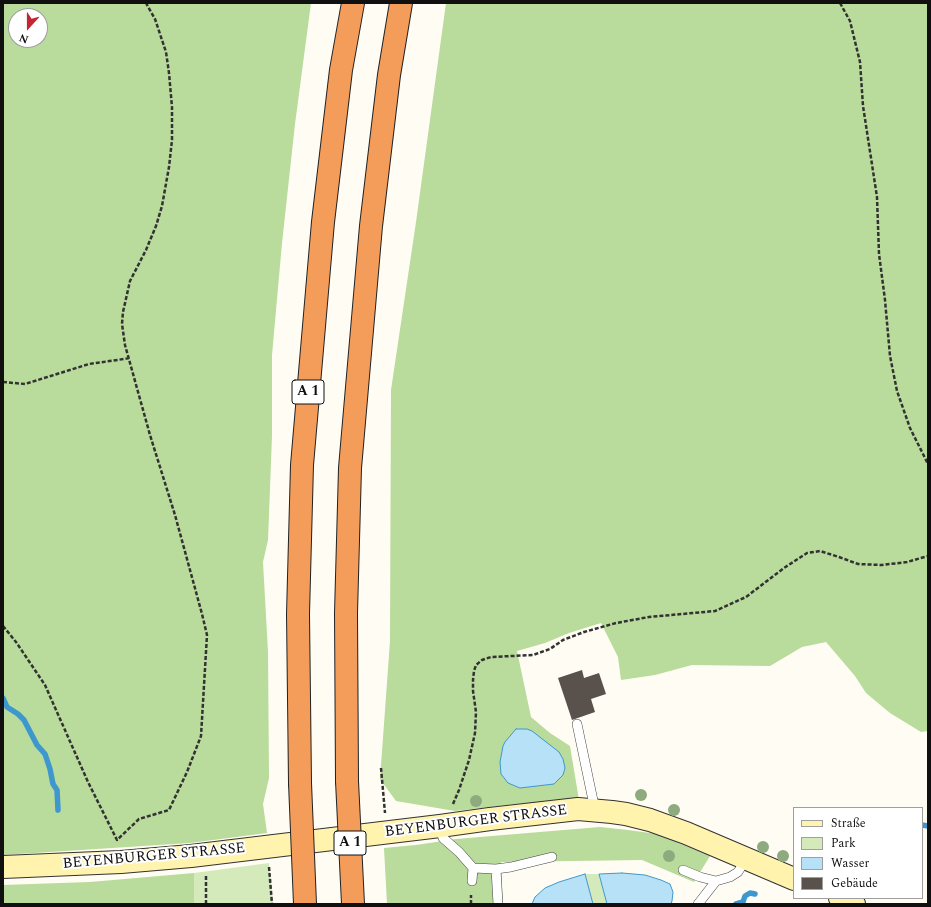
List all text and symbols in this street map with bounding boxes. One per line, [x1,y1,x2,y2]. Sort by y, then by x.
north arrow [8,8,48,48]
text: N [17,29,31,48]
road number: A 1 [292,380,324,404]
street label: BEYENBURGER STRASSE [384,802,568,842]
legend [793,807,923,899]
text: Straße [831,814,866,833]
road number: A 1 [334,831,366,855]
text: Park [831,834,856,853]
street label: BEYENBURGER STRASSE [62,840,246,874]
text: Wasser [831,854,869,873]
text: Gebäude [831,874,878,893]

